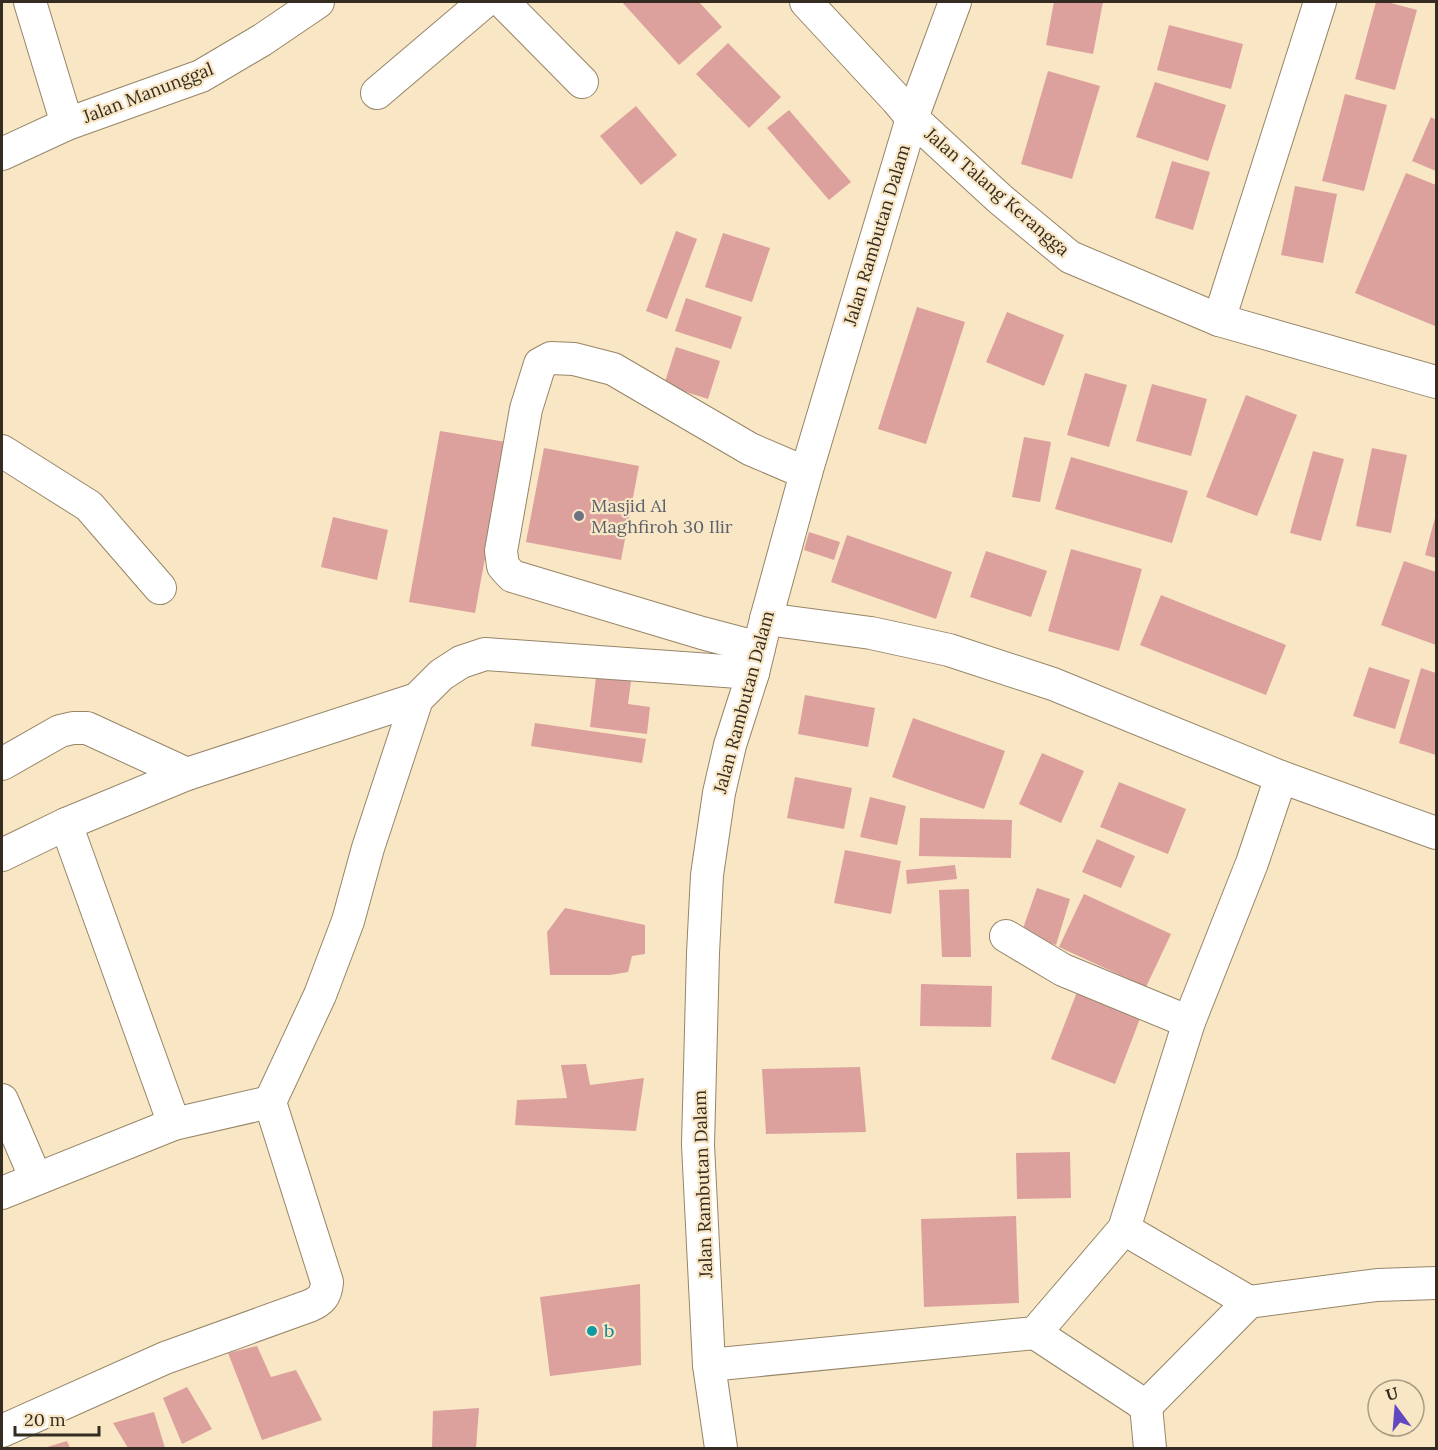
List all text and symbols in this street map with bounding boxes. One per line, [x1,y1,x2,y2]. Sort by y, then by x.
street label: Jalan Manunggal [78,57,216,128]
street label: Jalan Talang Kerangga [919,122,1075,261]
street label: Jalan Rambutan Dalam [838,141,915,329]
place label: Masjid Al Maghfiroh 30 Ilir [591,494,733,538]
marker: Masjid Al Maghfiroh 30 Ilir [572,509,586,523]
street label: Jalan Rambutan Dalam [708,608,779,797]
street label: Jalan Rambutan Dalam [688,1090,717,1280]
place label: b [604,1319,614,1342]
marker: b [585,1324,599,1338]
north arrow [1366,1378,1426,1438]
text: U [1383,1382,1400,1405]
scale bar [15,1399,99,1437]
text: 20 m [24,1408,66,1431]

